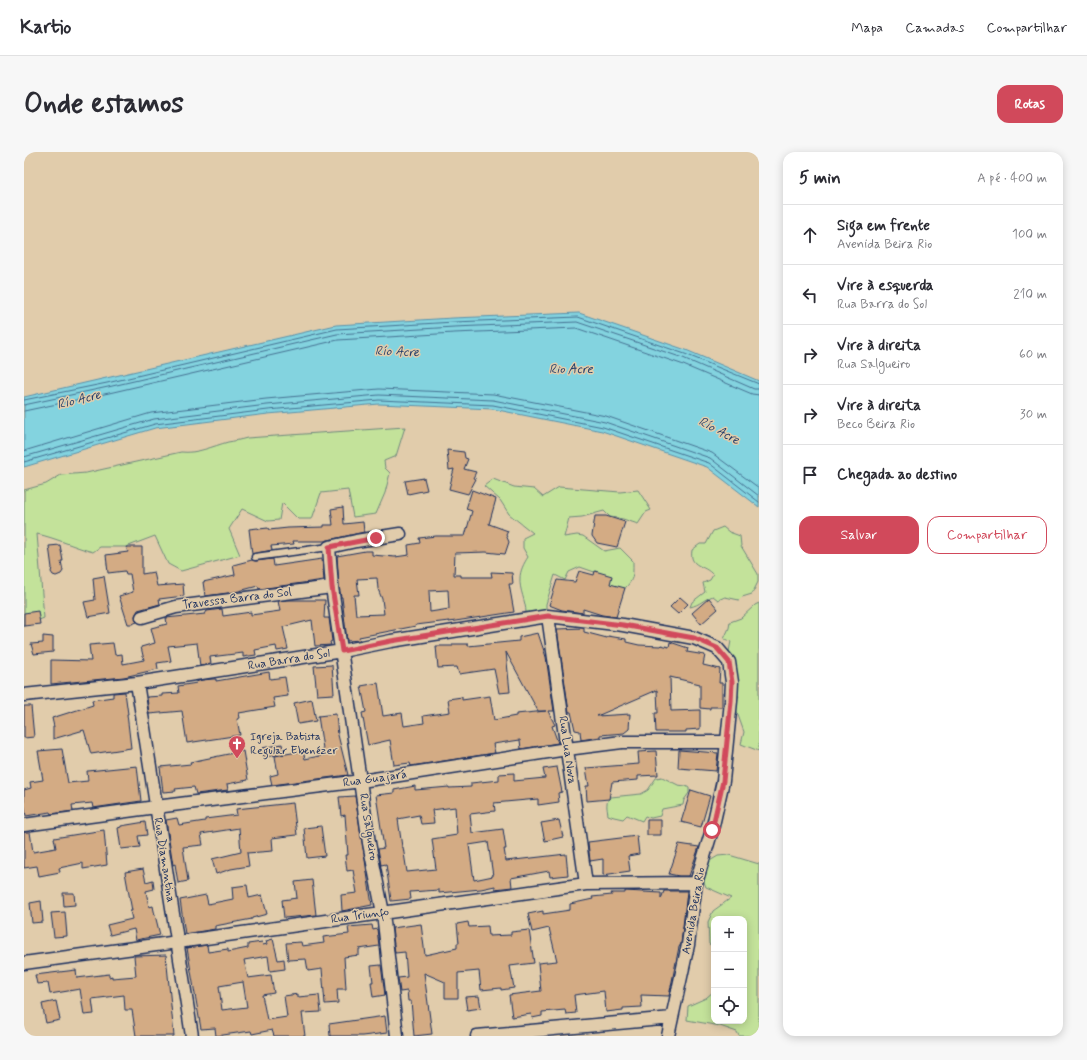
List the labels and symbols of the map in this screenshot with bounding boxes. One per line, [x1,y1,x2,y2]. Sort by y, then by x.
water label: Río Acre [375,343,420,361]
water label: Rio Acre [549,361,594,378]
water label: Río Acre [55,386,103,414]
water label: Río Acre [695,413,743,449]
route end [367,529,385,547]
street label: Travessa Barra do Sol [182,584,293,614]
street label: Rua Barra do Sol [247,646,331,674]
street label: Rua Lua Nova [554,715,580,785]
place label: Igreja Batista Regular Ebenézer [250,729,337,760]
church icon: Igreja Batista Regular Ebenézer [227,734,247,759]
street label: Rua Guajará [342,767,408,791]
street label: Rua Salgueiro [355,792,381,862]
street label: Rua Diamantina [149,816,179,904]
route start [703,821,721,839]
street label: Avenida Beira Rio [678,866,710,956]
street label: Rua Triunfo [330,904,390,929]

